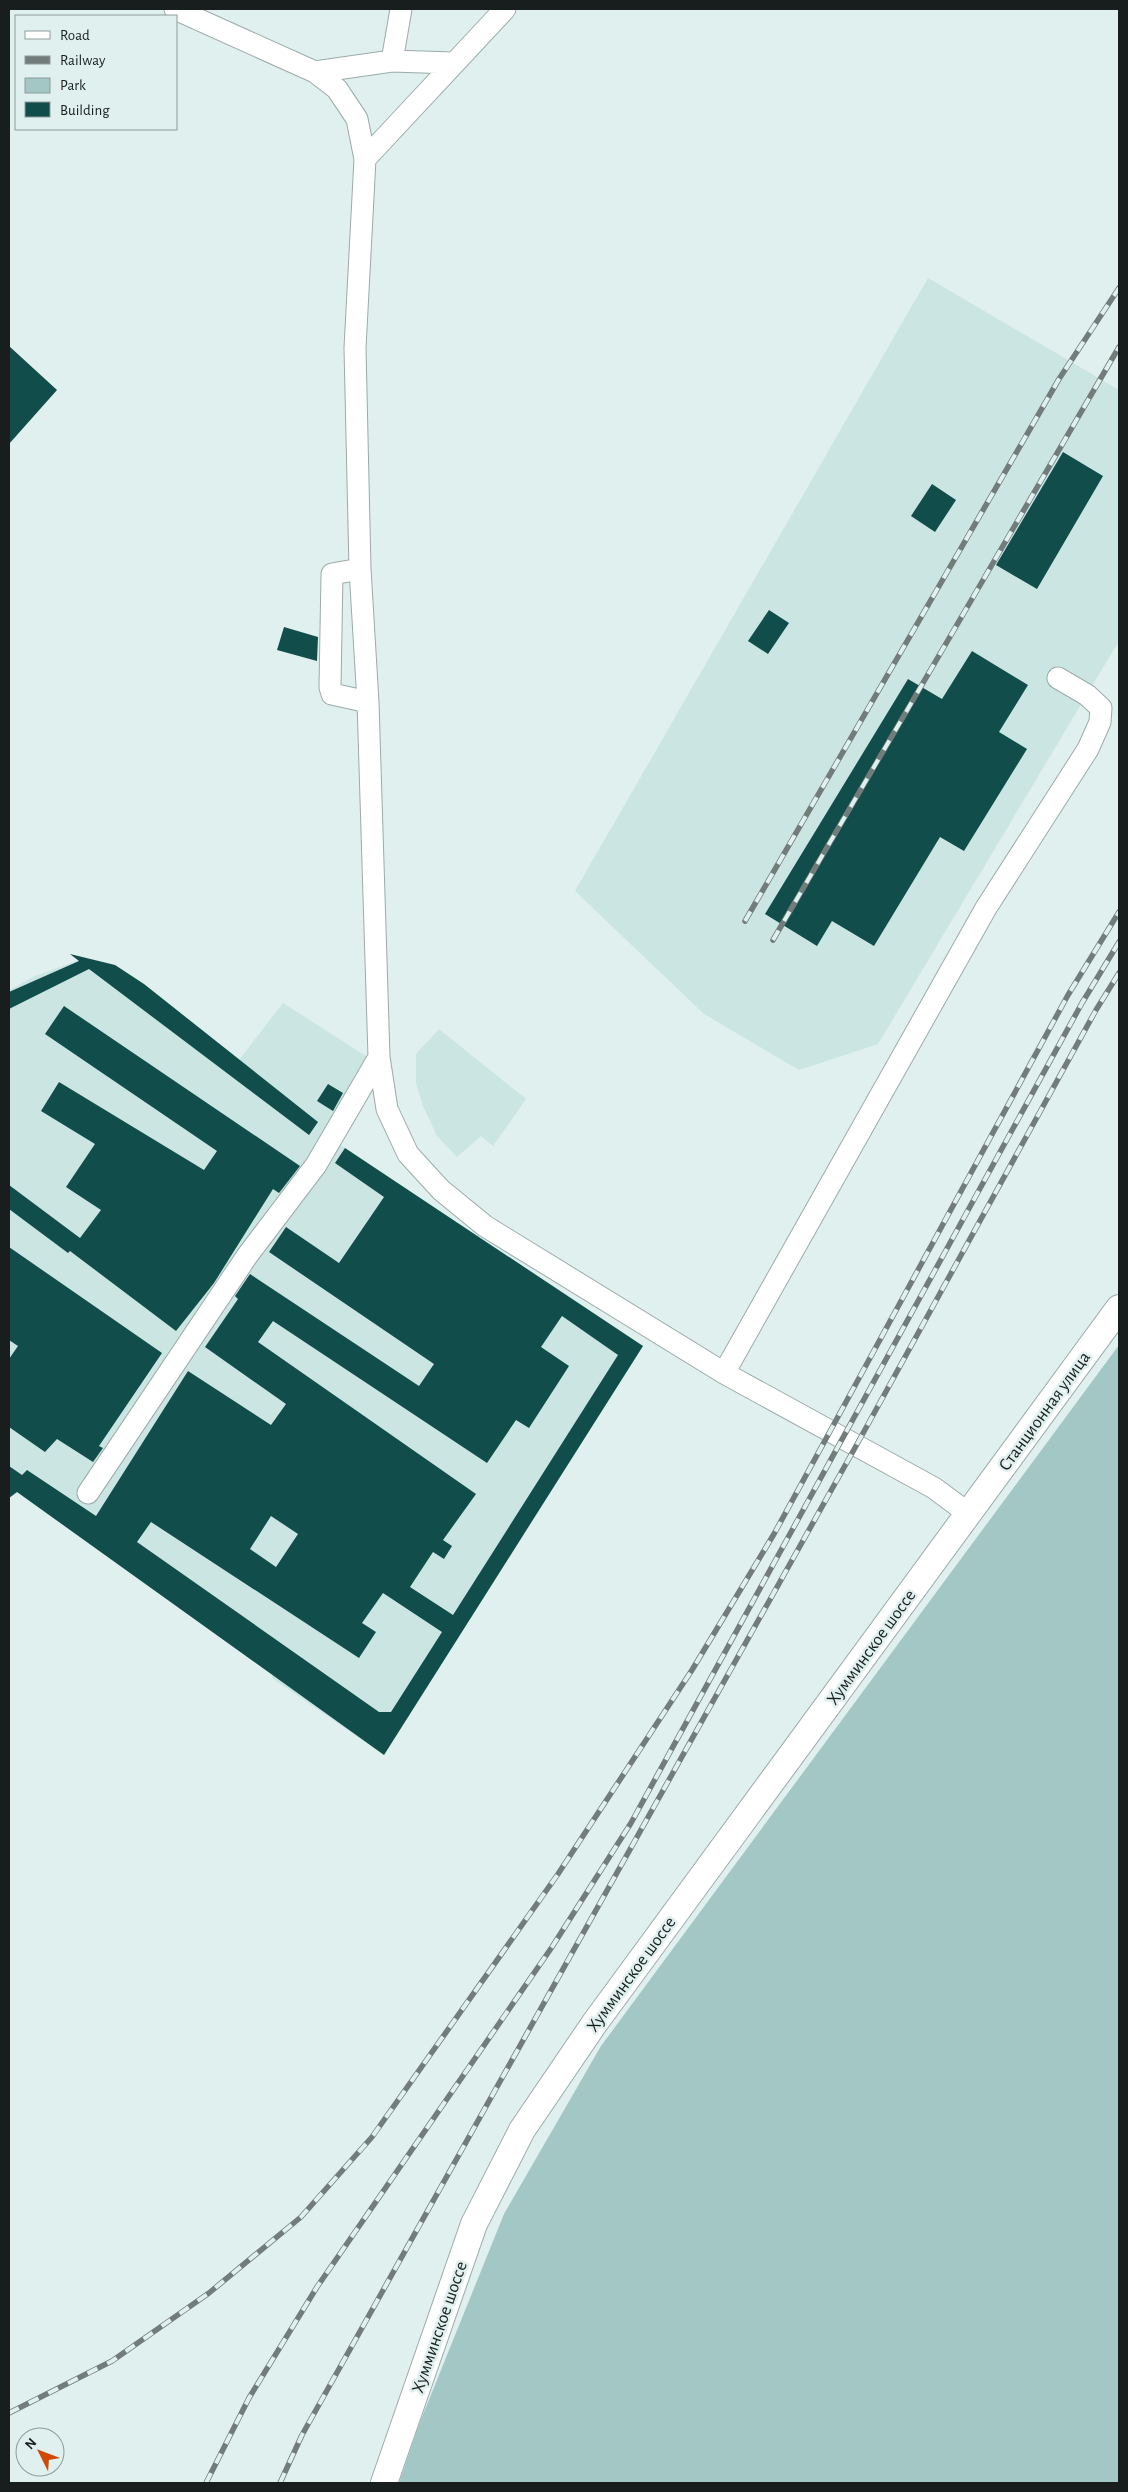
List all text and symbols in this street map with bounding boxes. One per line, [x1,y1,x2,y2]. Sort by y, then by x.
legend [15,15,178,130]
text: Road [60,28,90,43]
text: Railway [60,53,106,68]
text: Park [60,78,86,93]
text: Building [60,103,110,118]
street label: Станционная улица [996,1349,1094,1475]
street label: Хумминское шоссе [824,1586,920,1709]
street label: Хумминское шоссе [584,1913,680,2036]
street label: Хумминское шоссе [409,2259,471,2395]
north arrow [15,2427,65,2477]
text: N [23,2436,40,2452]

